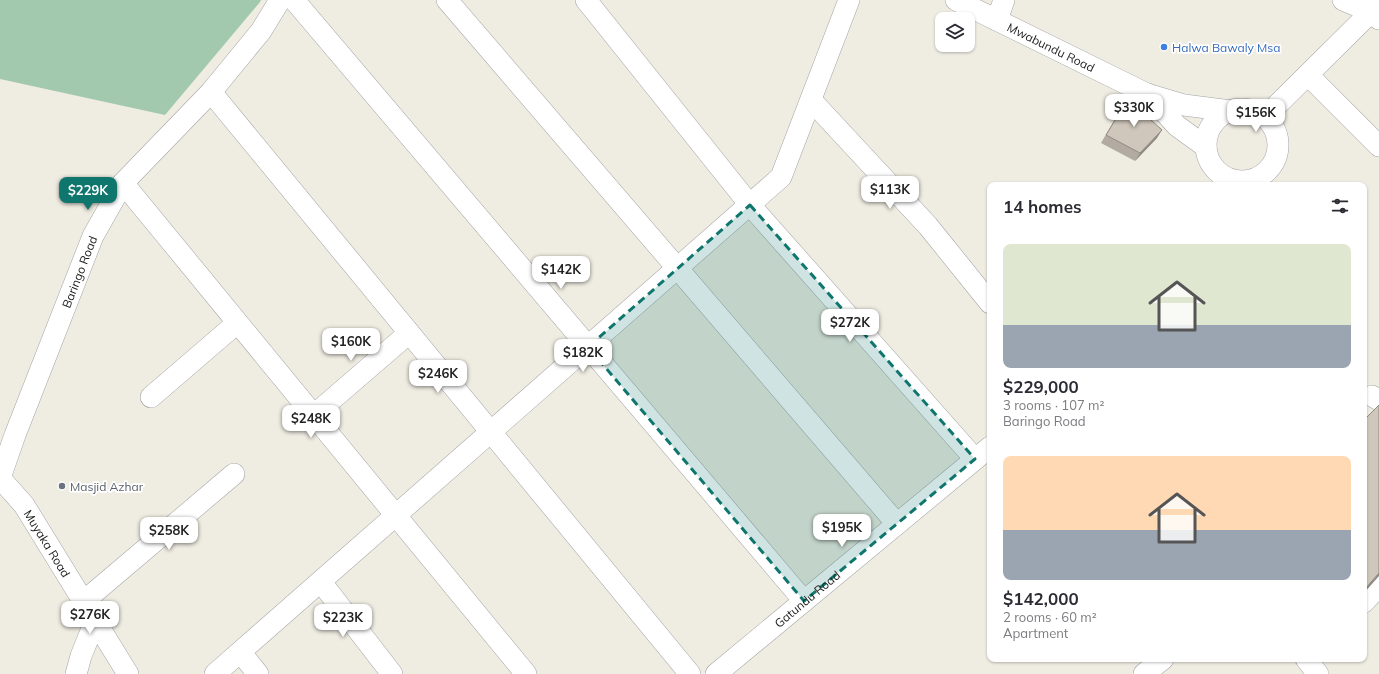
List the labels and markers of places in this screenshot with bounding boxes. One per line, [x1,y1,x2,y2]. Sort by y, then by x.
place label: Halwa Bawaly Msa [1172,40,1281,55]
marker: Halwa Bawaly Msa [1159,42,1169,52]
pin: $330K [1106,94,1162,128]
pin: $156K [1228,99,1284,133]
pin: $113K [862,176,918,210]
pin: $229K [60,177,116,211]
pin: $142K [533,256,589,290]
pin: $272K [822,309,878,343]
pin: $160K [323,328,379,362]
pin: $182K [555,339,611,373]
pin: $246K [410,360,466,394]
pin: $248K [283,405,339,439]
place label: Masjid Azhar [70,479,144,494]
marker: Masjid Azhar [57,481,67,491]
pin: $195K [814,514,870,548]
pin: $258K [141,517,197,551]
pin: $276K [62,601,118,635]
pin: $223K [315,604,371,638]

